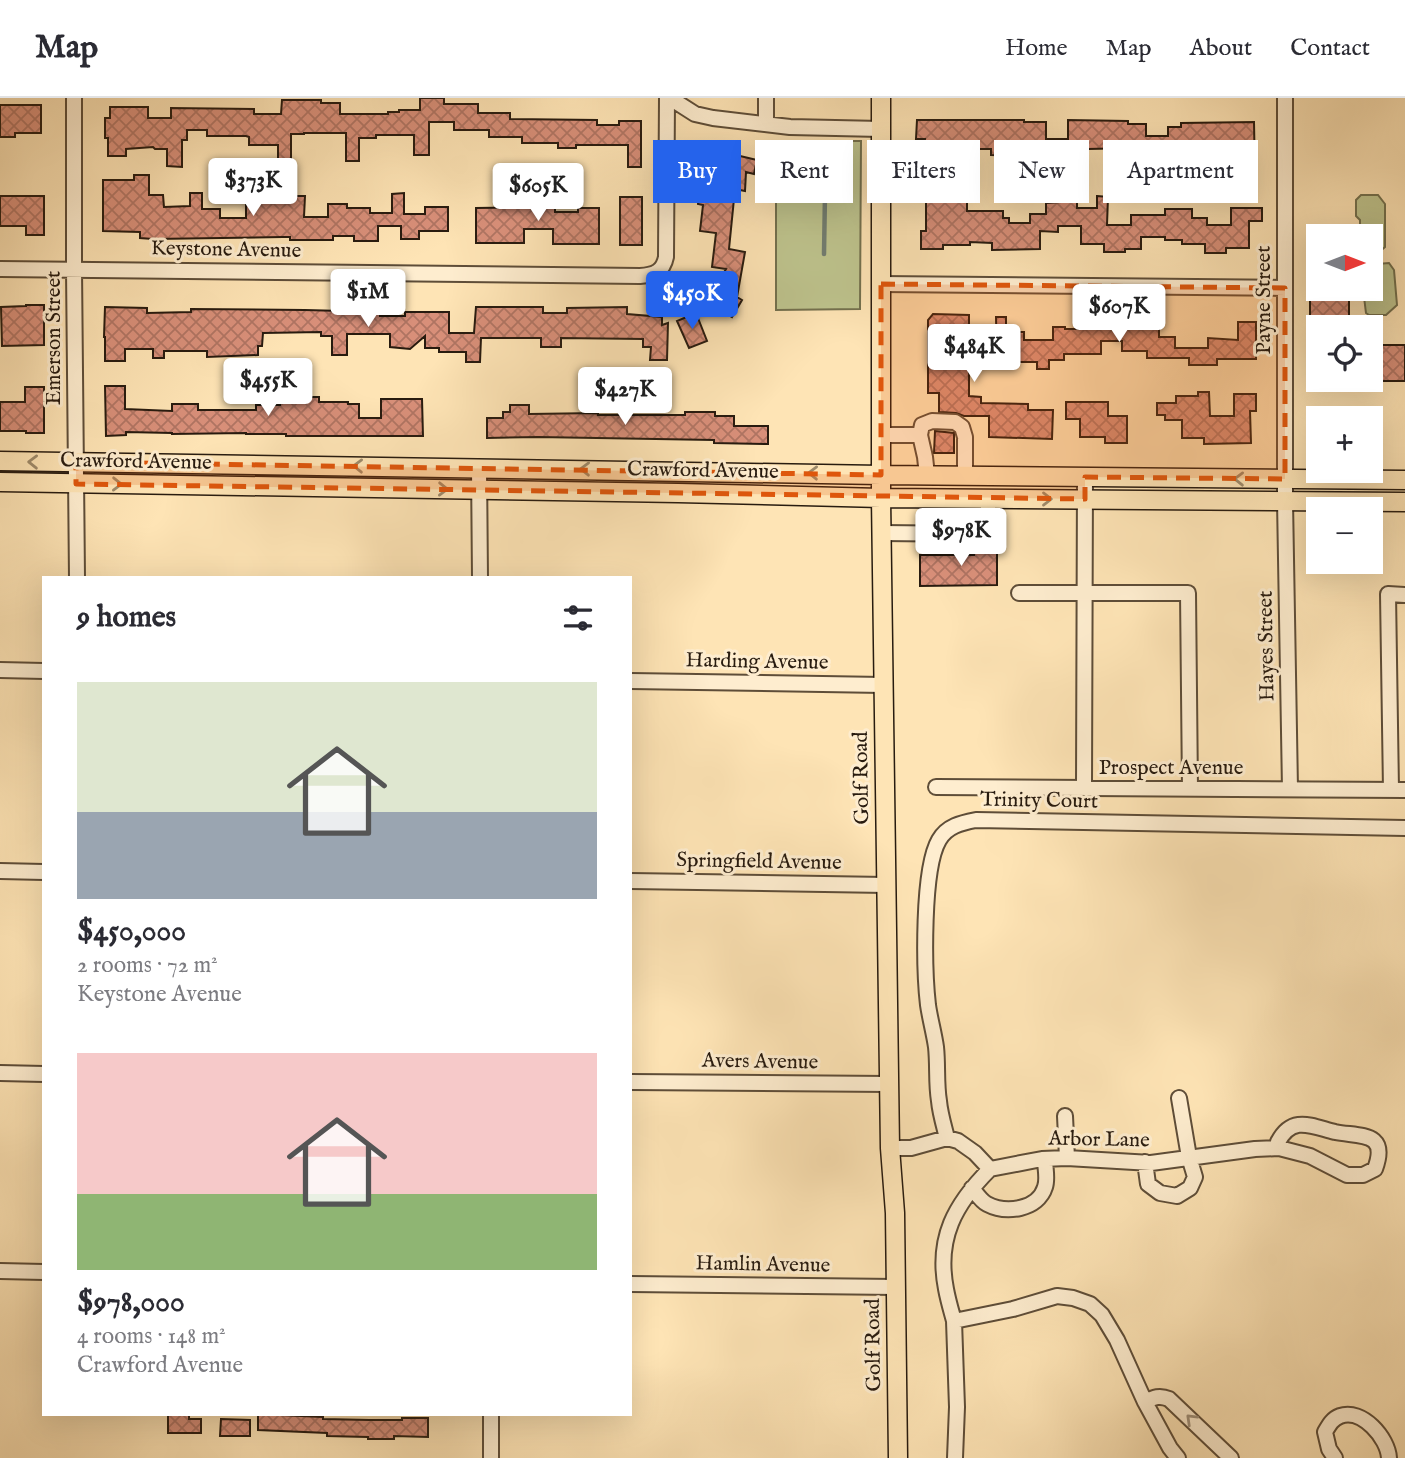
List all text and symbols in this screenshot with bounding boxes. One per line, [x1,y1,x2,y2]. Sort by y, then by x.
text: Map [35,27,98,69]
text: Home [1005,33,1068,64]
text: Map [1106,33,1152,64]
text: About [1190,33,1252,64]
text: Contact [1290,33,1370,64]
chip: Buy [653,140,741,203]
chip: Rent [755,140,853,203]
chip: Filters [867,140,980,203]
chip: New [994,140,1089,203]
chip: Apartment [1103,140,1258,203]
pin: $373K [204,158,302,218]
pin: $605K [489,164,587,223]
text: $373K [224,166,282,195]
text: $605K [509,171,567,200]
north arrow [1306,224,1382,301]
map controls [1306,224,1383,574]
street label: Keystone Avenue [151,235,302,265]
street label: Payne Street [1251,246,1278,354]
pin: $1M [334,270,402,329]
street label: Emerson Street [41,271,68,405]
pin: $450K [643,272,741,331]
text: $1M [347,277,389,306]
text: $450K [662,279,722,308]
pin: $607K [1070,285,1168,344]
text: $607K [1088,292,1150,321]
button: locate [1306,315,1383,392]
pin: $484K [925,324,1023,384]
text: $484K [944,332,1004,361]
pin: $455K [219,358,317,418]
text: $455K [239,366,297,395]
pin: $427K [576,368,674,427]
text: $427K [594,375,656,404]
button: + [1306,406,1383,483]
street label: Crawford Avenue [60,447,212,477]
one-way arrow [27,454,37,470]
street label: Crawford Avenue [627,456,779,486]
one-way arrow [352,458,363,474]
one-way arrow [580,462,591,477]
one-way arrow [807,466,818,481]
one-way arrow [1233,471,1244,487]
one-way arrow [112,476,123,492]
one-way arrow [437,482,448,497]
one-way arrow [1043,491,1053,507]
button: − [1306,497,1383,574]
pin: $978K [912,508,1010,568]
text: $978K [931,516,991,545]
street label: Hayes Street [1253,590,1281,702]
text: 9 homes [77,599,176,637]
icon: filters [559,599,597,637]
street label: Harding Avenue [685,647,829,677]
icon: home [274,728,400,854]
street label: Golf Road [848,730,876,825]
street label: Prospect Avenue [1099,755,1244,782]
street label: Trinity Court [980,786,1098,816]
street label: Springfield Avenue [676,847,842,877]
text: $450,000 [77,913,186,951]
text: 2 rooms · 72 m² [77,951,218,980]
text: Keystone Avenue [77,980,242,1009]
street label: Avers Avenue [701,1047,819,1077]
icon: home [274,1099,400,1225]
street label: Arbor Lane [1047,1126,1150,1154]
street label: Hamlin Avenue [695,1250,831,1280]
text: $978,000 [77,1284,185,1322]
street label: Golf Road [860,1297,888,1392]
text: 4 rooms · 148 m² [77,1322,226,1351]
text: Crawford Avenue [77,1351,243,1380]
one-way arrow [1186,1415,1199,1428]

